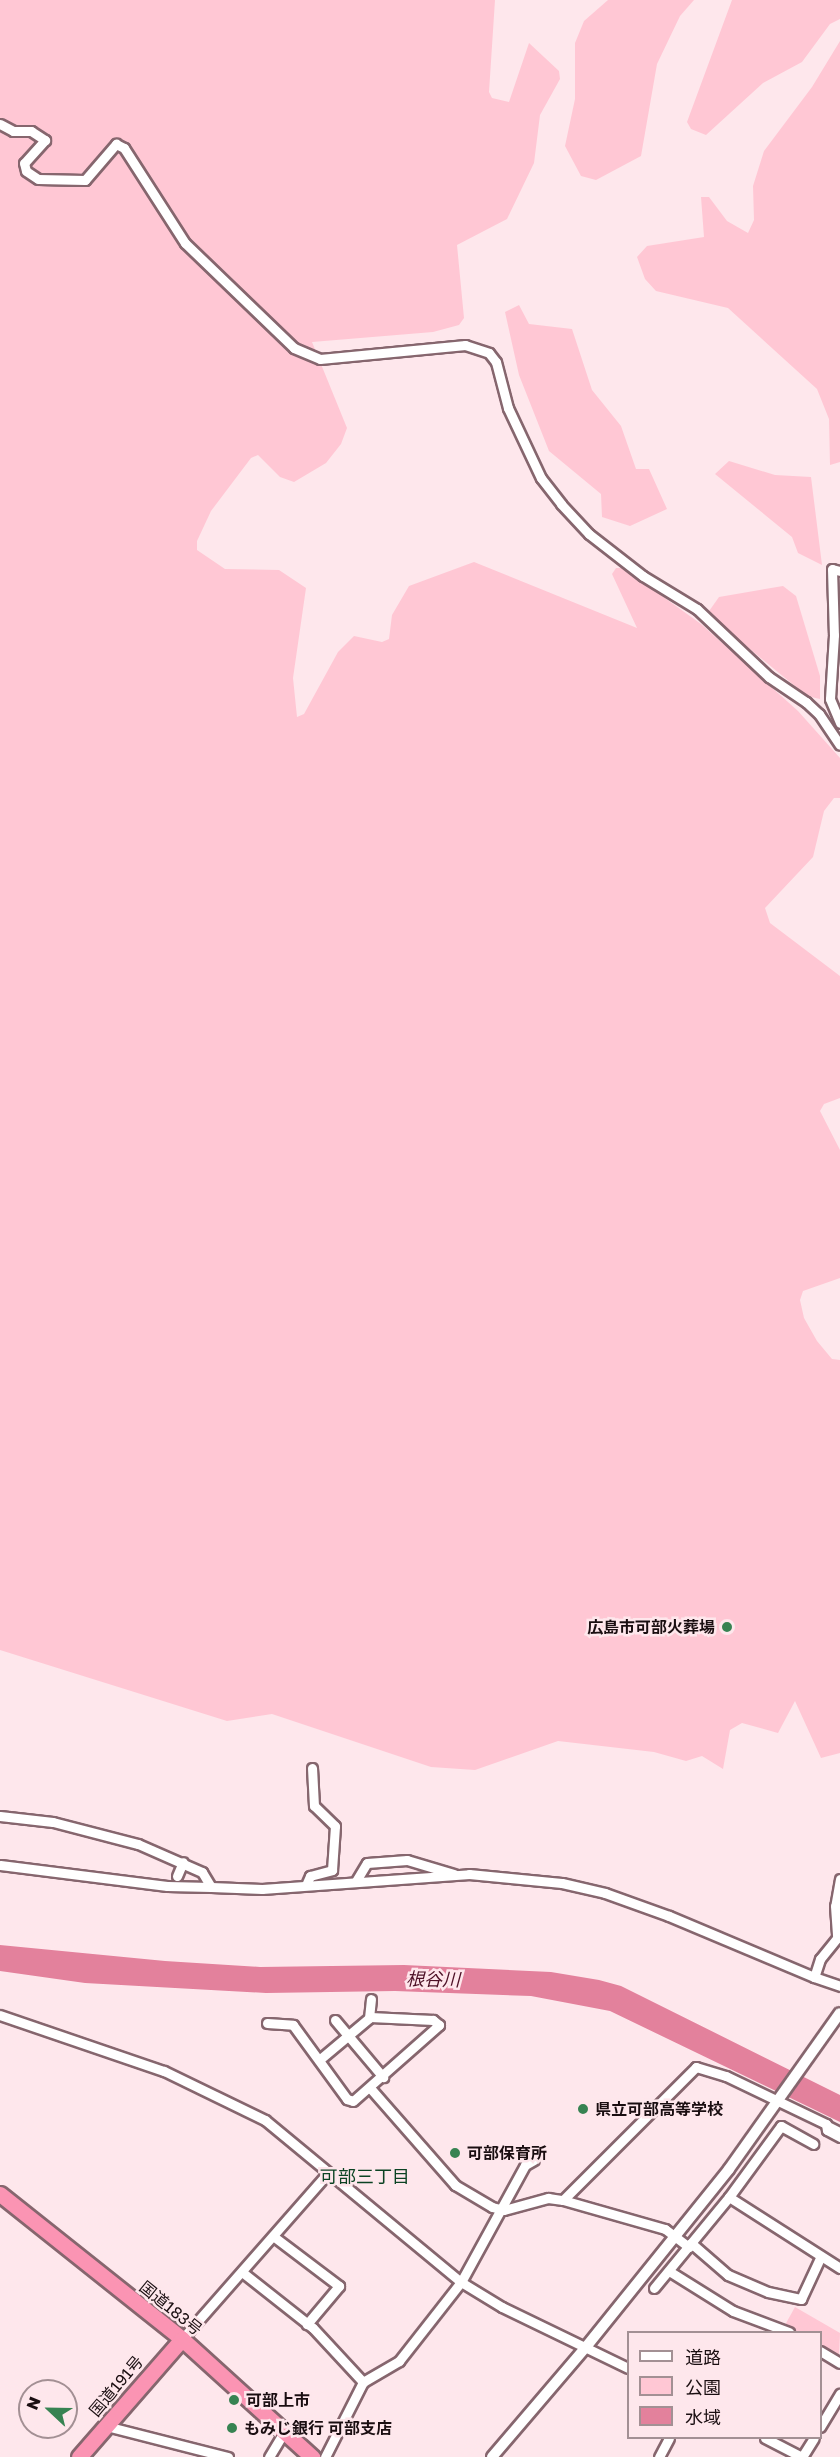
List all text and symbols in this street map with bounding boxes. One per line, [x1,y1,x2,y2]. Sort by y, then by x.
place label: 広島市可部火葬場 [587,1617,715,1637]
marker: 広島市可部火葬場 [720,1620,734,1634]
water label: 根谷川 [406,1968,460,1990]
place label: 県立可部高等学校 [595,2099,723,2119]
marker: 県立可部高等学校 [576,2102,590,2116]
place label: 可部保育所 [467,2143,547,2163]
marker: 可部保育所 [448,2146,462,2160]
district label: 可部三丁目 [320,2165,410,2187]
street label: 国道183号 [136,2277,206,2339]
legend [627,2331,822,2439]
text: 道路 [685,2346,721,2368]
street label: 国道191号 [85,2352,147,2420]
text: 公園 [685,2376,721,2398]
north arrow [18,2379,78,2439]
place label: 可部上市 [246,2390,310,2410]
marker: 可部上市 [227,2393,241,2407]
text: N [22,2394,45,2412]
text: 水域 [685,2406,721,2428]
place label: もみじ銀行 可部支店 [244,2418,392,2438]
marker: もみじ銀行 可部支店 [225,2421,239,2435]

